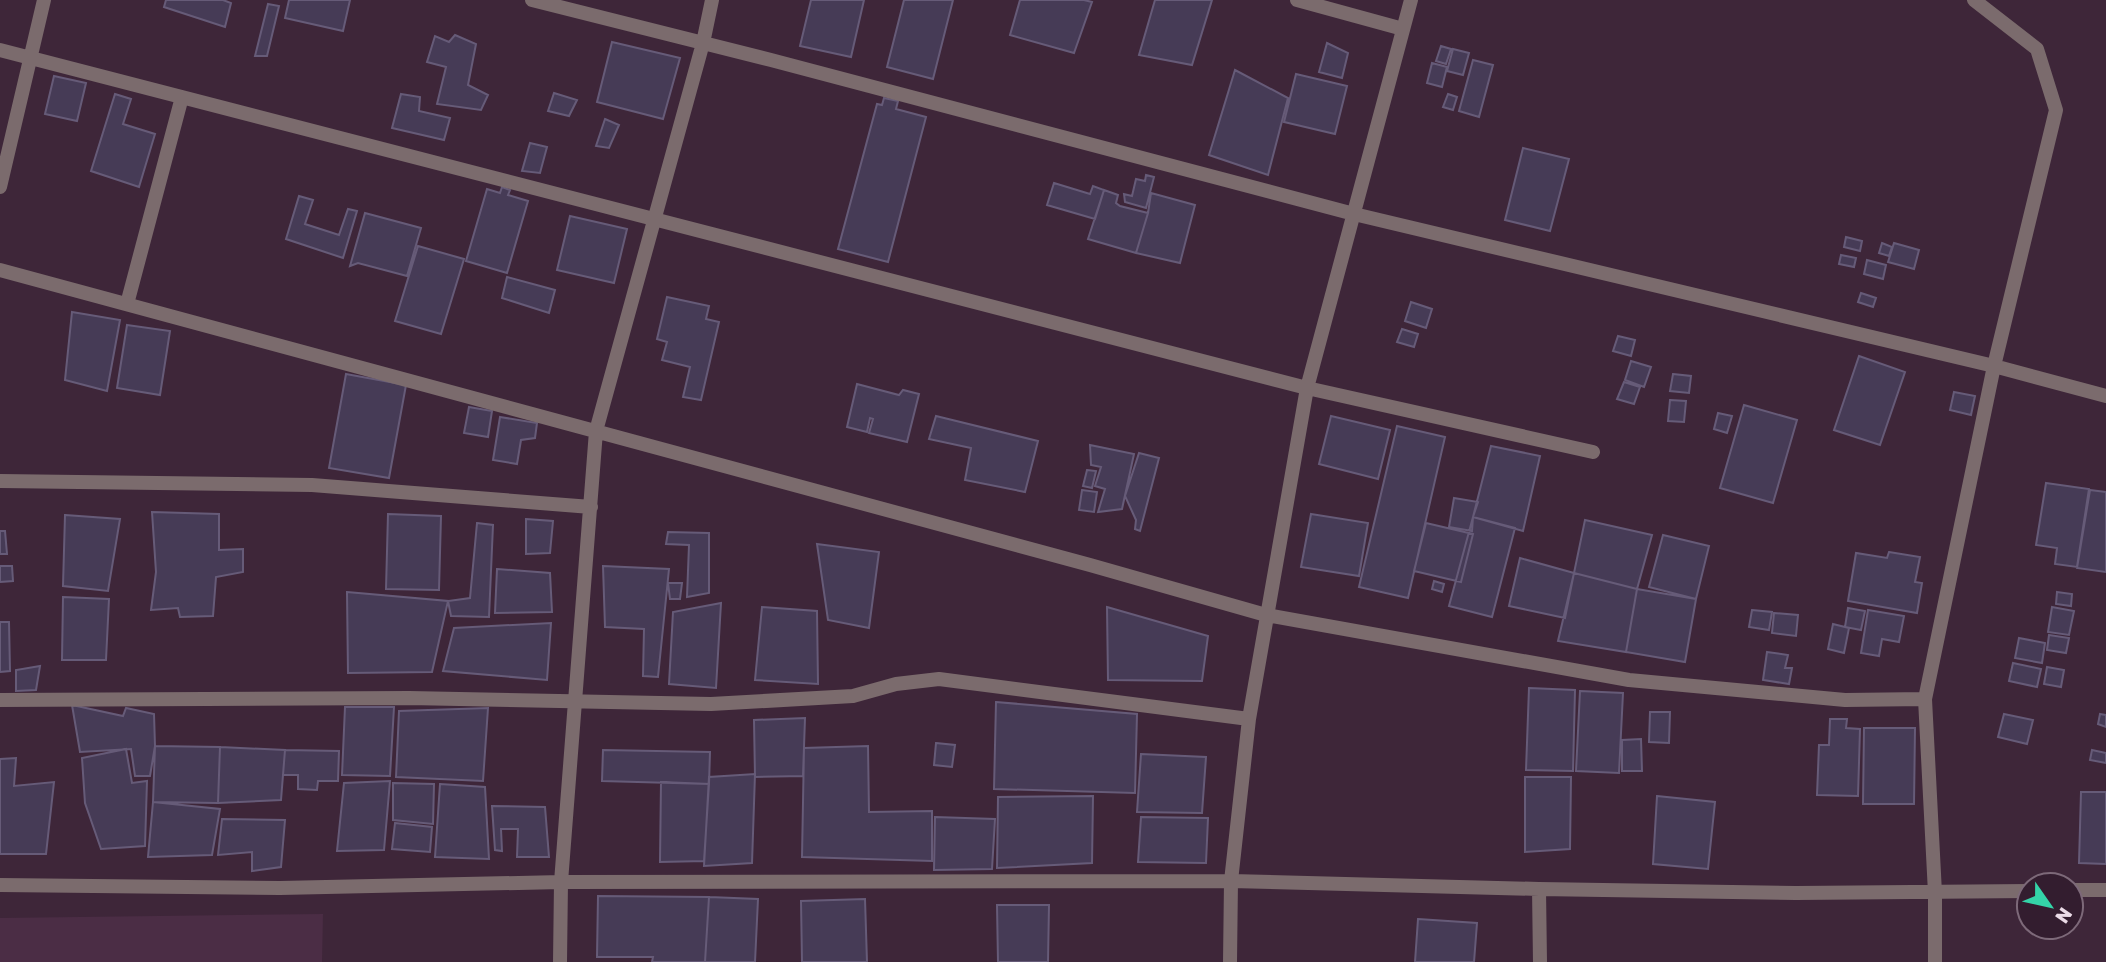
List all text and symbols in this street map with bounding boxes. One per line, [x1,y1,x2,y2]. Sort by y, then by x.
north arrow [2015,871,2085,941]
text: N [2050,903,2077,927]

